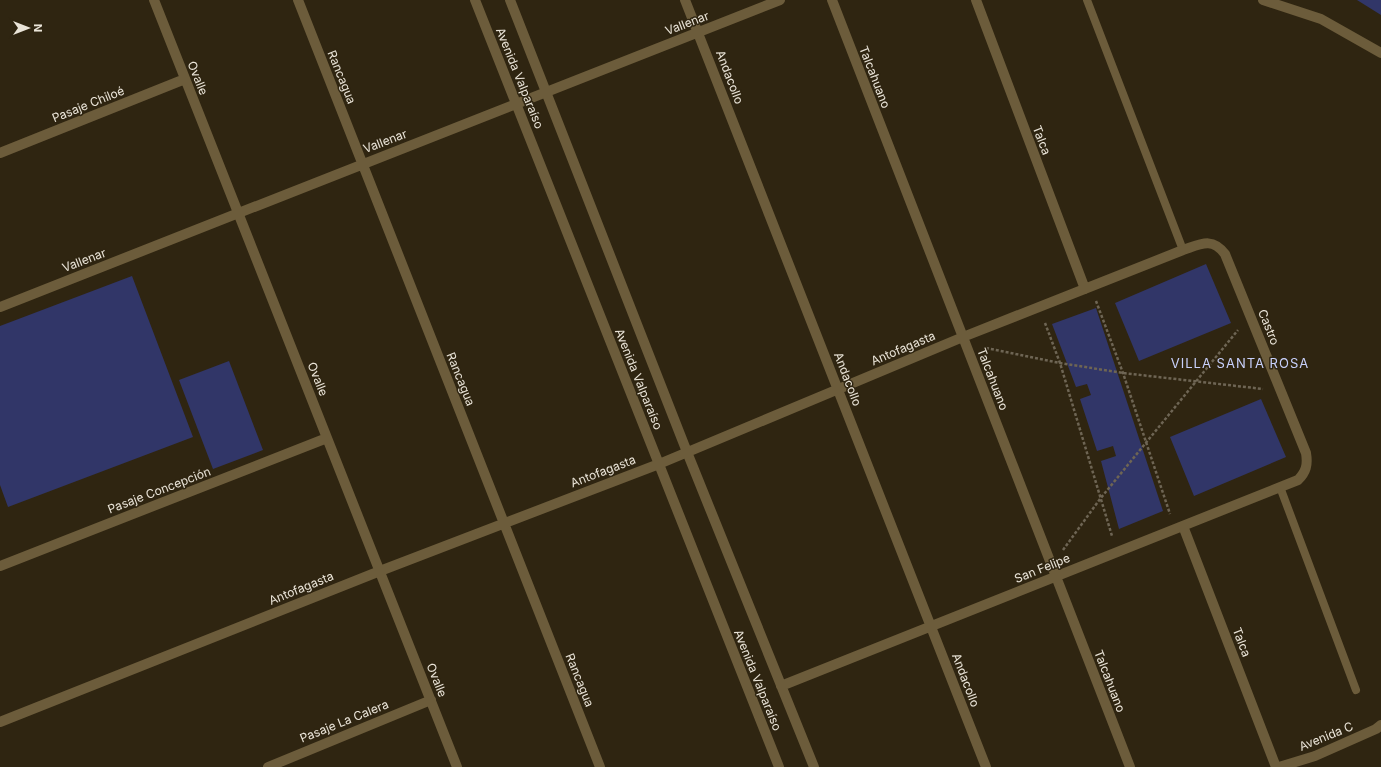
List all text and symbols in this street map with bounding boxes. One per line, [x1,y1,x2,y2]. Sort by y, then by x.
north arrow [8,8,48,48]
street label: Vallenar [663,8,711,38]
text: N [31,24,45,32]
street label: Avenida Valparaíso [493,25,547,131]
street label: Talcahuano [856,44,894,110]
street label: Rancagua [324,48,360,106]
street label: Andacollo [713,48,747,106]
street label: Ovalle [184,59,212,97]
street label: Pasaje Chiloé [50,83,126,125]
street label: Talca [1030,123,1054,157]
street label: Vallenar [361,126,409,156]
street label: Vallenar [60,245,108,275]
street label: Castro [1255,307,1283,347]
street label: Avenida Valparaíso [612,326,666,432]
street label: Antofagasta [869,328,937,368]
street label: Talcahuano [974,346,1012,412]
street label: Rancagua [443,350,479,408]
street label: Andacollo [831,350,865,408]
district label: VILLA SANTA ROSA [1171,355,1309,371]
street label: Ovalle [304,360,332,398]
street label: Antofagasta [568,452,638,490]
street label: Pasaje Concepción [105,463,213,517]
street label: San Felipe [1012,550,1072,586]
street label: Antofagasta [266,568,336,608]
street label: Talca [1230,625,1254,659]
street label: Avenida Valparaíso [731,627,785,733]
street label: Talcahuano [1091,648,1129,714]
street label: Rancagua [562,651,598,709]
street label: Andacollo [949,651,983,709]
street label: Ovalle [423,661,451,699]
street label: Pasaje La Calera [297,696,391,746]
street label: Avenida C [1297,718,1356,754]

